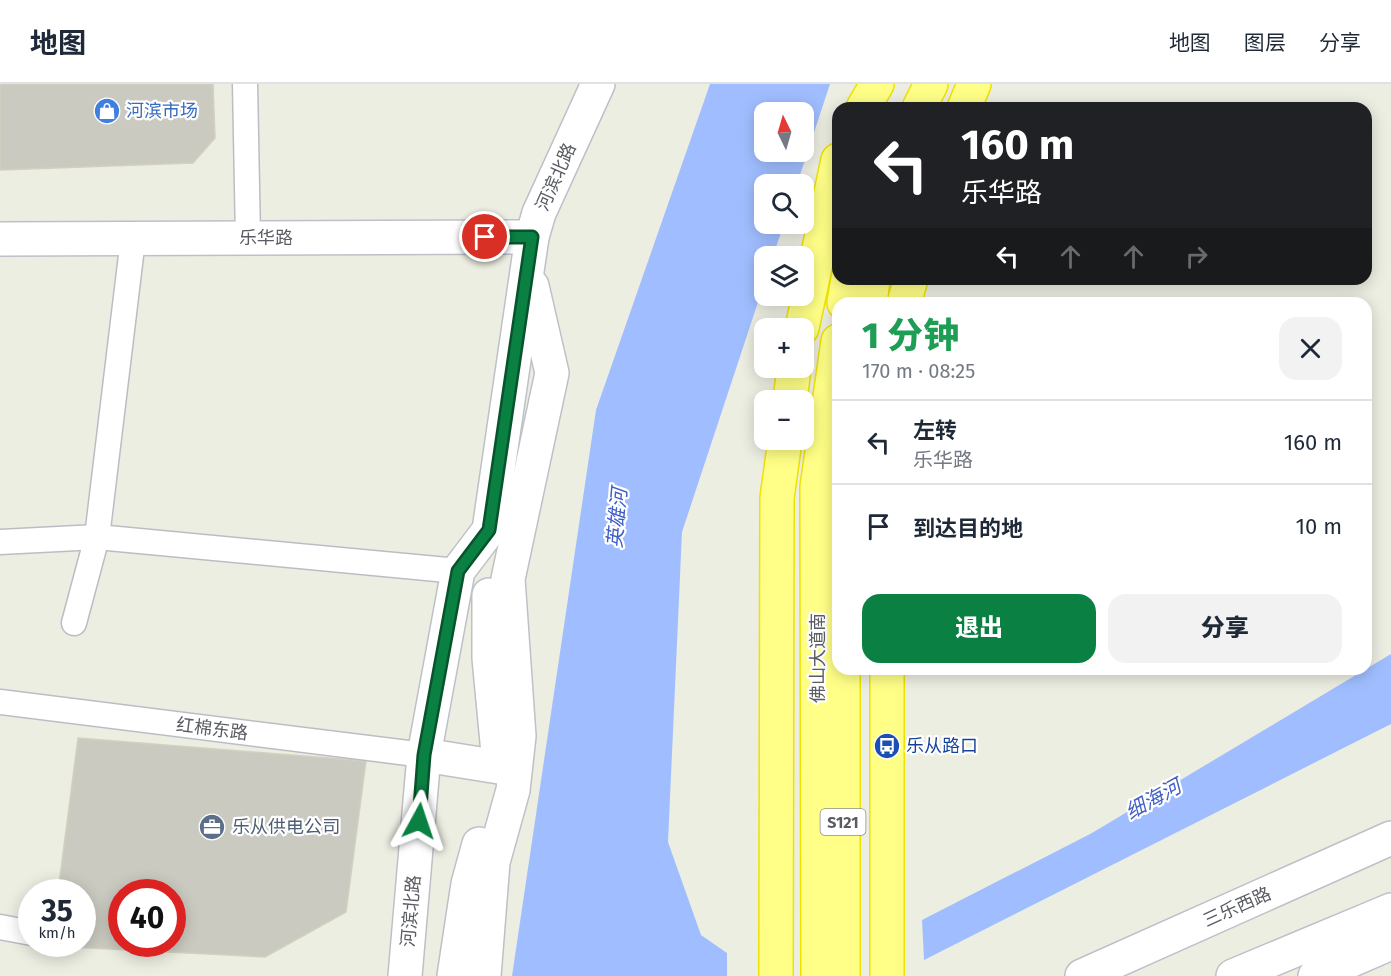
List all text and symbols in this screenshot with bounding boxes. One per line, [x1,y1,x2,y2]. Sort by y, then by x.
text: 地图 [30,27,86,60]
text: 地图 [1169,30,1211,56]
text: 图层 [1244,30,1286,56]
text: 分享 [1319,30,1361,56]
shop icon: 河滨市场 [92,96,122,126]
place label: 河滨市场 [126,100,198,122]
north arrow [754,102,814,162]
map controls [754,102,814,450]
text: 160 m [961,120,1074,170]
icon: left [862,126,940,204]
street label: 河滨北路 [531,140,581,214]
button: search [754,174,814,234]
text: 乐华路 [961,177,1042,209]
pin [459,211,510,262]
icon: arrive [468,220,501,253]
street label: 乐华路 [239,227,293,249]
icon: left [991,240,1024,273]
icon: ahead [1054,240,1087,273]
icon: ahead [1117,240,1150,273]
icon: right [1180,240,1213,273]
button: layers [754,246,814,306]
text: 1 分钟 [862,314,959,358]
button: close [1279,317,1342,380]
button: + [754,318,814,378]
text: 170 m · 08:25 [862,359,975,383]
button: − [754,390,814,450]
text: 左转 [913,417,957,444]
icon: left [862,426,895,459]
text: 160 m [1284,429,1342,456]
text: 乐华路 [913,448,973,472]
water label: 英雄河 [602,483,632,549]
icon: arrive [862,510,895,543]
text: 10 m [1296,513,1342,540]
text: 到达目的地 [913,515,1023,542]
button: 退出 [862,594,1096,663]
button: 分享 [1108,594,1342,663]
street label: 佛山大道南 [807,613,829,703]
street label: 红棉东路 [175,714,249,744]
bus stop icon: 乐从路口 [872,731,902,761]
place label: 乐从路口 [906,735,978,757]
water label: 细海河 [1121,772,1189,824]
position arrow [387,789,451,853]
road number: S121 [820,809,866,835]
office icon: 乐从供电公司 [197,812,227,842]
place label: 乐从供电公司 [232,816,340,838]
street label: 河滨北路 [397,874,425,948]
speed limit sign: 40 [108,879,186,957]
street label: 三乐西路 [1200,882,1274,932]
text: 35 [41,893,73,929]
text: km/h [38,924,76,942]

